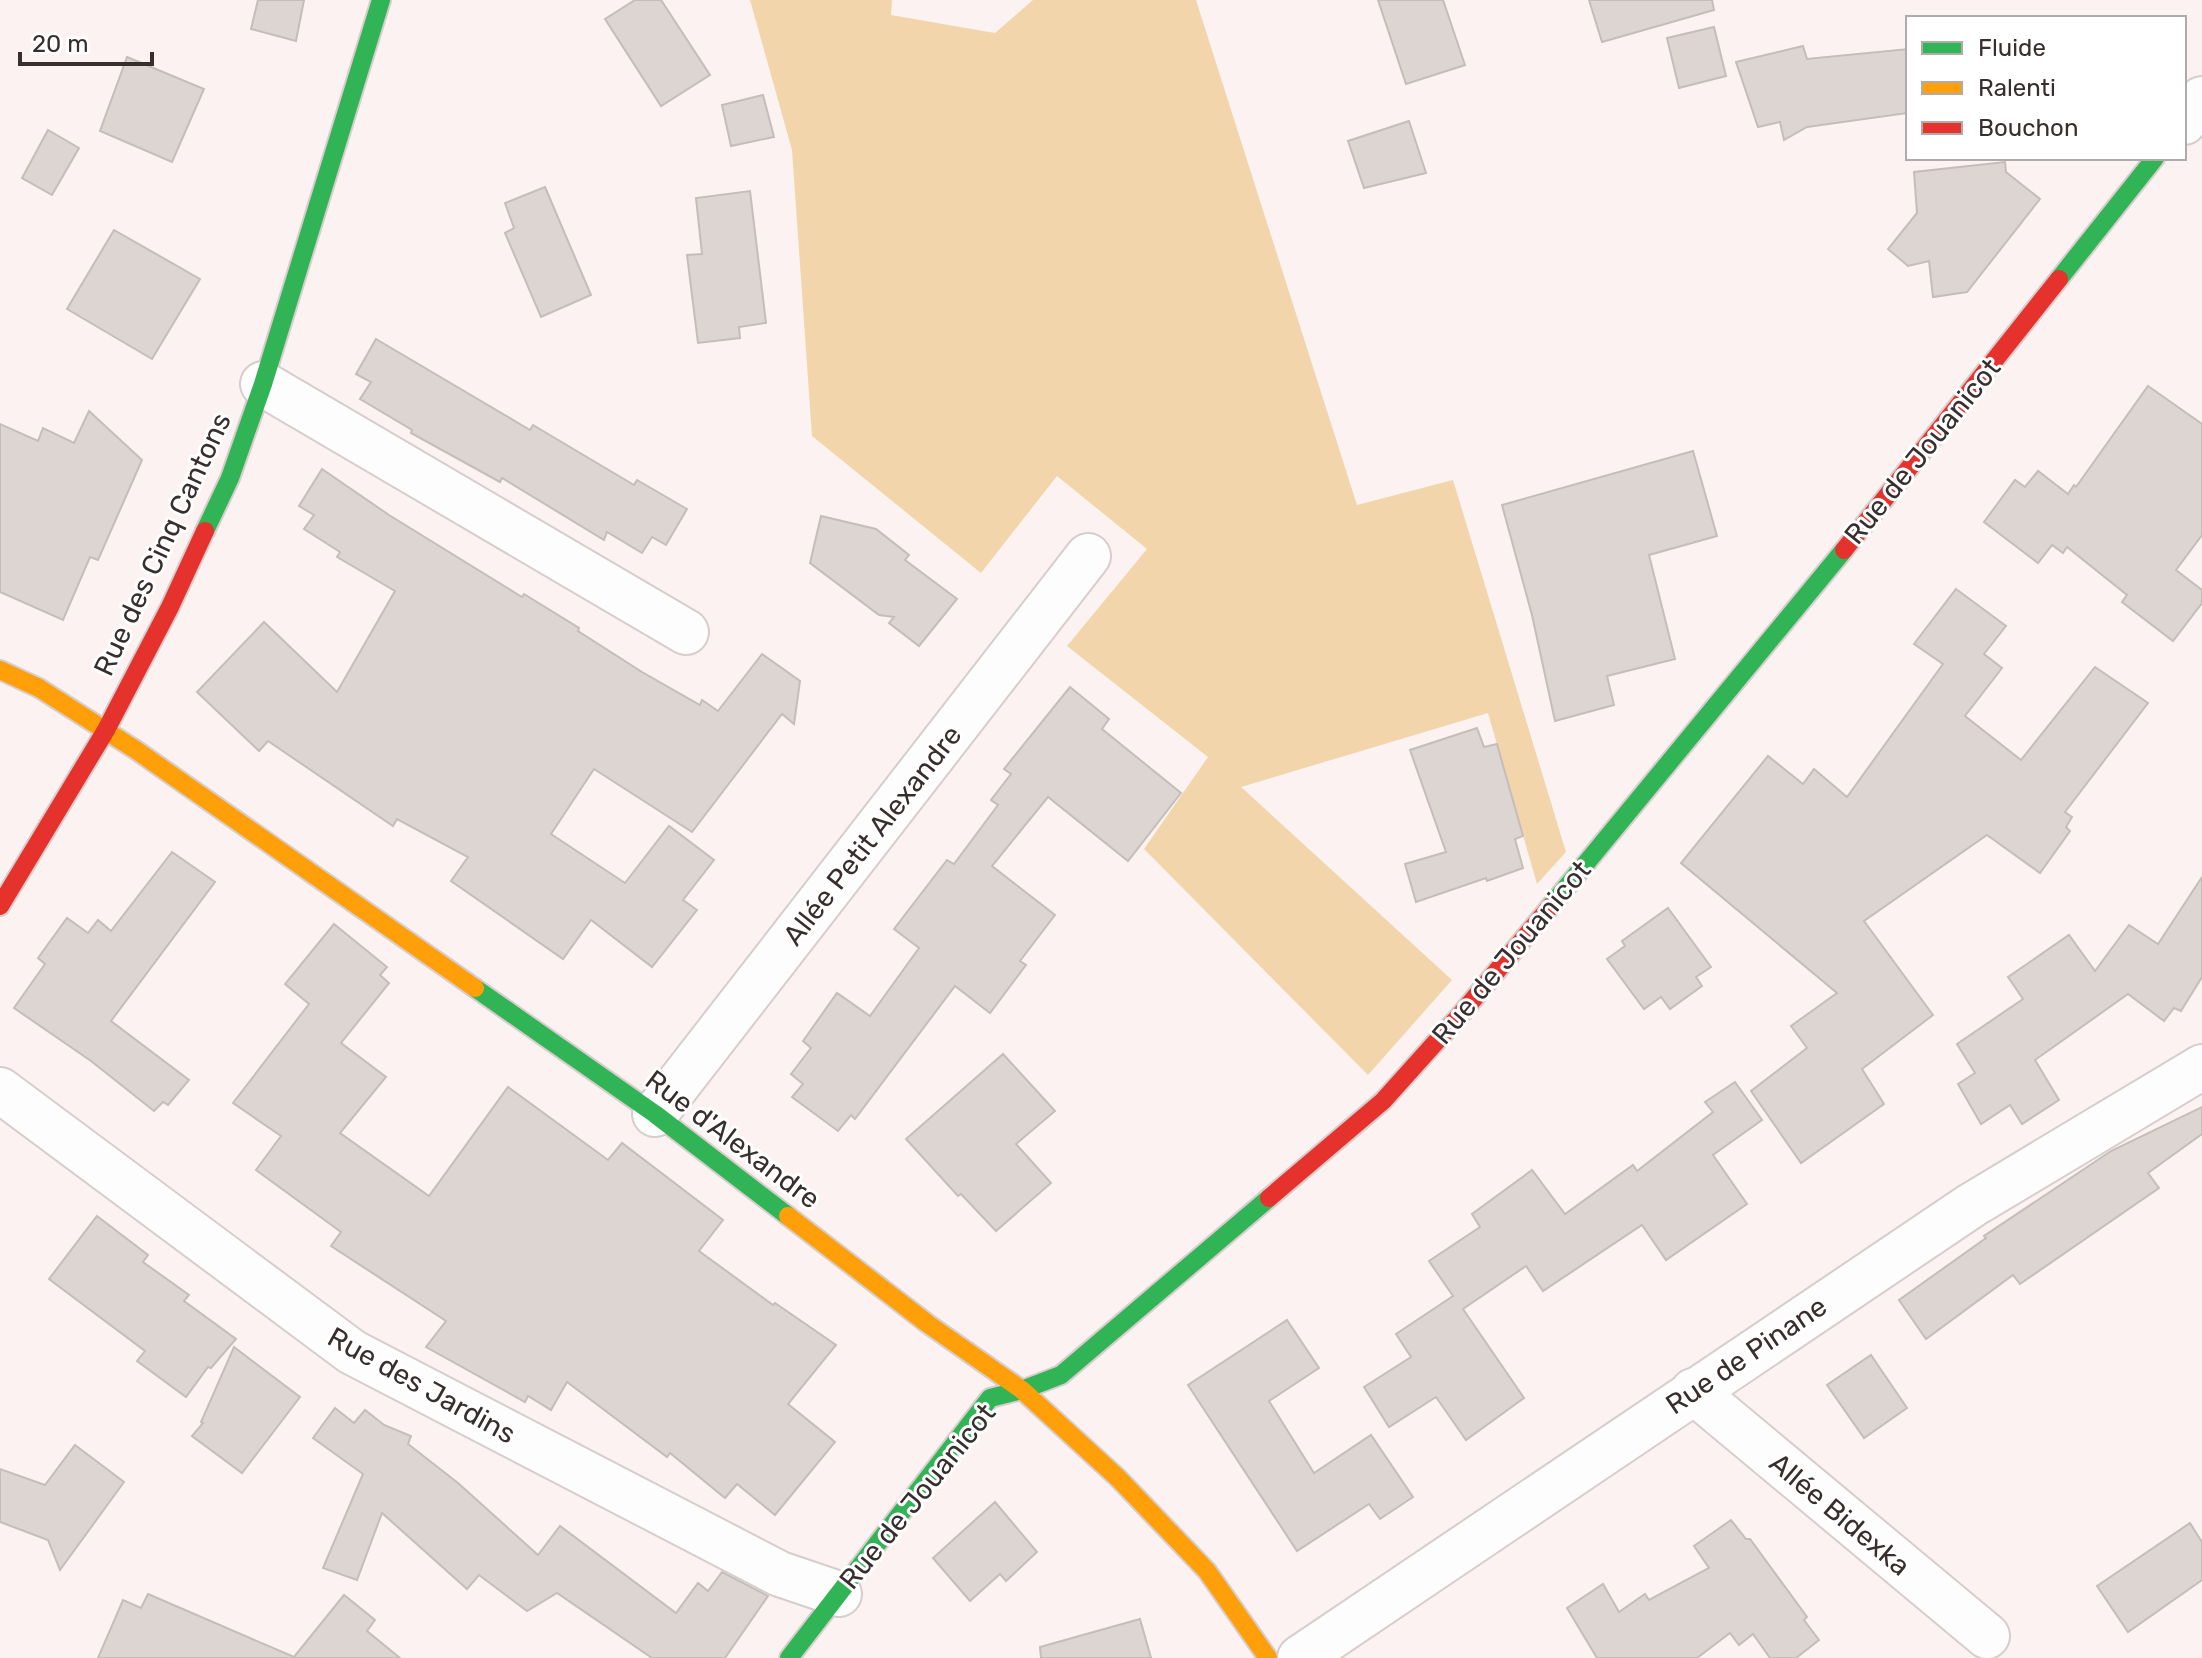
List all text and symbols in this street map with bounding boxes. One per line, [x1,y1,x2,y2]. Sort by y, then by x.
scale bar [20,16,152,66]
legend [1906,16,2186,160]
text: 20 m [32,30,89,58]
text: Fluide [1978,34,2046,62]
text: Ralenti [1978,74,2056,102]
text: Bouchon [1978,114,2078,142]
street label: Rue de Jouanicot [1837,352,2007,551]
street label: Rue des Cinq Cantons [87,408,238,681]
street label: Allée Petit Alexandre [776,719,968,952]
street label: Rue de Jouanicot [1425,854,1598,1051]
street label: Rue d'Alexandre [639,1063,826,1216]
street label: Rue de Pinane [1660,1290,1833,1421]
street label: Rue des Jardins [322,1320,521,1451]
street label: Rue de Jouanicot [832,1397,1002,1596]
street label: Allée Bidexka [1763,1446,1916,1583]

